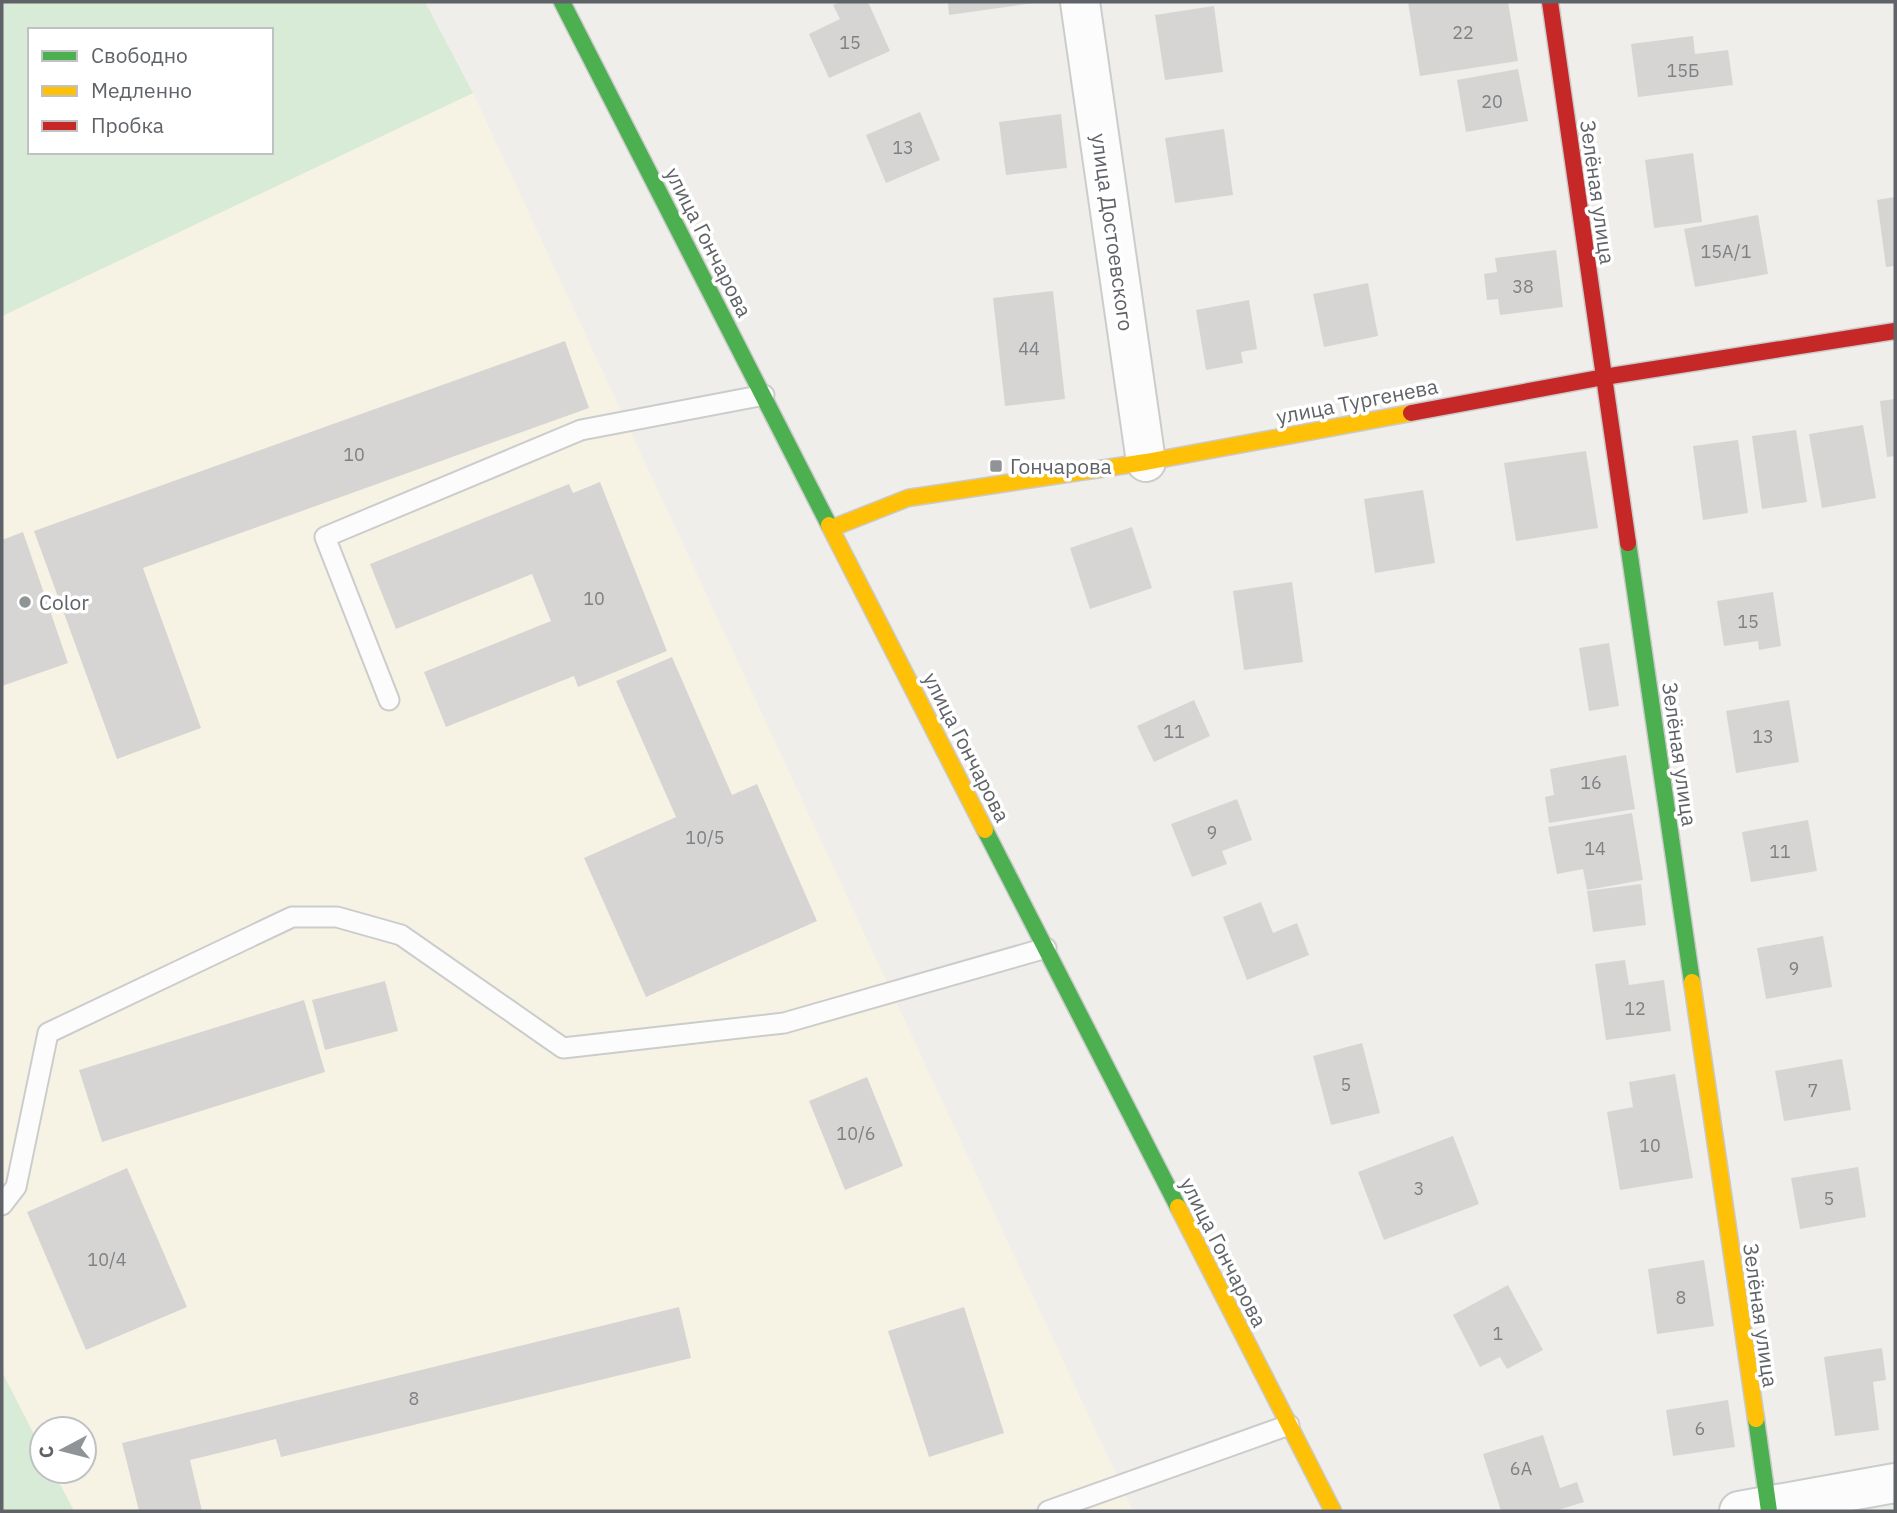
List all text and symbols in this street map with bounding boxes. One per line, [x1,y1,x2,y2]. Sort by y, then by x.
house number: 22 [1452,21,1474,44]
legend [28,28,273,154]
house number: 15 [839,31,861,54]
text: Свободно [91,41,188,69]
house number: 15Б [1666,59,1700,82]
text: Медленно [91,76,192,104]
house number: 20 [1481,90,1503,113]
text: Пробка [91,111,164,139]
street label: Зелёная улица [1574,118,1622,266]
street label: улица Достоевского [1085,131,1141,333]
house number: 13 [892,136,914,159]
street label: улица Гончарова [659,162,759,322]
house number: 15А/1 [1700,240,1752,263]
house number: 38 [1512,275,1534,298]
house number: 44 [1018,337,1040,360]
street label: улица Тургенева [1274,372,1440,430]
house number: 10 [343,443,365,466]
place label: Гончарова [1010,452,1112,480]
marker: Гончарова [988,458,1004,474]
house number: 10 [583,587,605,610]
place label: Color [39,588,89,616]
marker: Color [17,594,33,610]
house number: 15 [1737,610,1759,633]
street label: улица Гончарова [917,667,1017,827]
street label: Зелёная улица [1656,680,1704,828]
house number: 11 [1163,720,1185,743]
house number: 13 [1752,725,1774,748]
house number: 16 [1580,771,1602,794]
house number: 9 [1207,821,1217,844]
house number: 10/5 [685,826,725,849]
house number: 14 [1584,837,1606,860]
house number: 11 [1769,840,1791,863]
house number: 9 [1789,957,1799,980]
house number: 12 [1624,997,1646,1020]
house number: 5 [1341,1073,1351,1096]
house number: 7 [1808,1079,1818,1102]
house number: 10/6 [836,1122,876,1145]
house number: 10 [1639,1134,1661,1157]
street label: улица Гончарова [1174,1172,1274,1332]
house number: 3 [1414,1177,1424,1200]
house number: 5 [1824,1187,1834,1210]
street label: Зелёная улица [1737,1241,1785,1389]
house number: 10/4 [87,1248,127,1271]
house number: 8 [1676,1286,1686,1309]
house number: 1 [1493,1322,1503,1345]
house number: 8 [409,1387,419,1410]
north arrow [28,1415,98,1485]
house number: 6 [1695,1417,1705,1440]
text: С [33,1444,59,1460]
house number: 6А [1510,1457,1533,1480]

